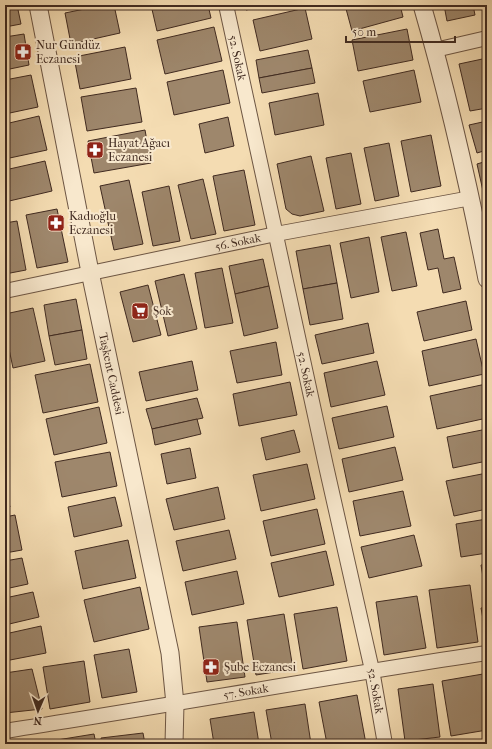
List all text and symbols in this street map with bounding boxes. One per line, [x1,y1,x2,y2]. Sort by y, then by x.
scale bar [346,18,455,44]
text: 50 m [352,25,376,39]
street label: 52. Sokak [226,34,249,83]
place label: Nur Gündüz Eczanesi [36,38,101,66]
pharmacy icon: Nur Gündüz Eczanesi [13,42,33,62]
place label: Hayat Ağacı Eczanesi [108,136,171,164]
pharmacy icon: Hayat Ağacı Eczanesi [85,140,105,160]
place label: Kadıoğlu Eczanesi [69,209,116,237]
pharmacy icon: Kadıoğlu Eczanesi [46,213,66,233]
street label: 56. Sokak [214,230,263,254]
supermarket icon: Şok [130,301,150,321]
place label: Şok [153,304,172,318]
street label: Taşkent Caddesi [96,331,127,416]
street label: 52. Sokak [294,350,318,399]
pharmacy icon: Şube Eczanesi [201,657,221,677]
place label: Şube Eczanesi [224,660,296,674]
street label: 52. Sokak [365,667,387,716]
street label: 57. Sokak [222,681,270,702]
north arrow [18,691,58,731]
text: N [33,714,42,727]

